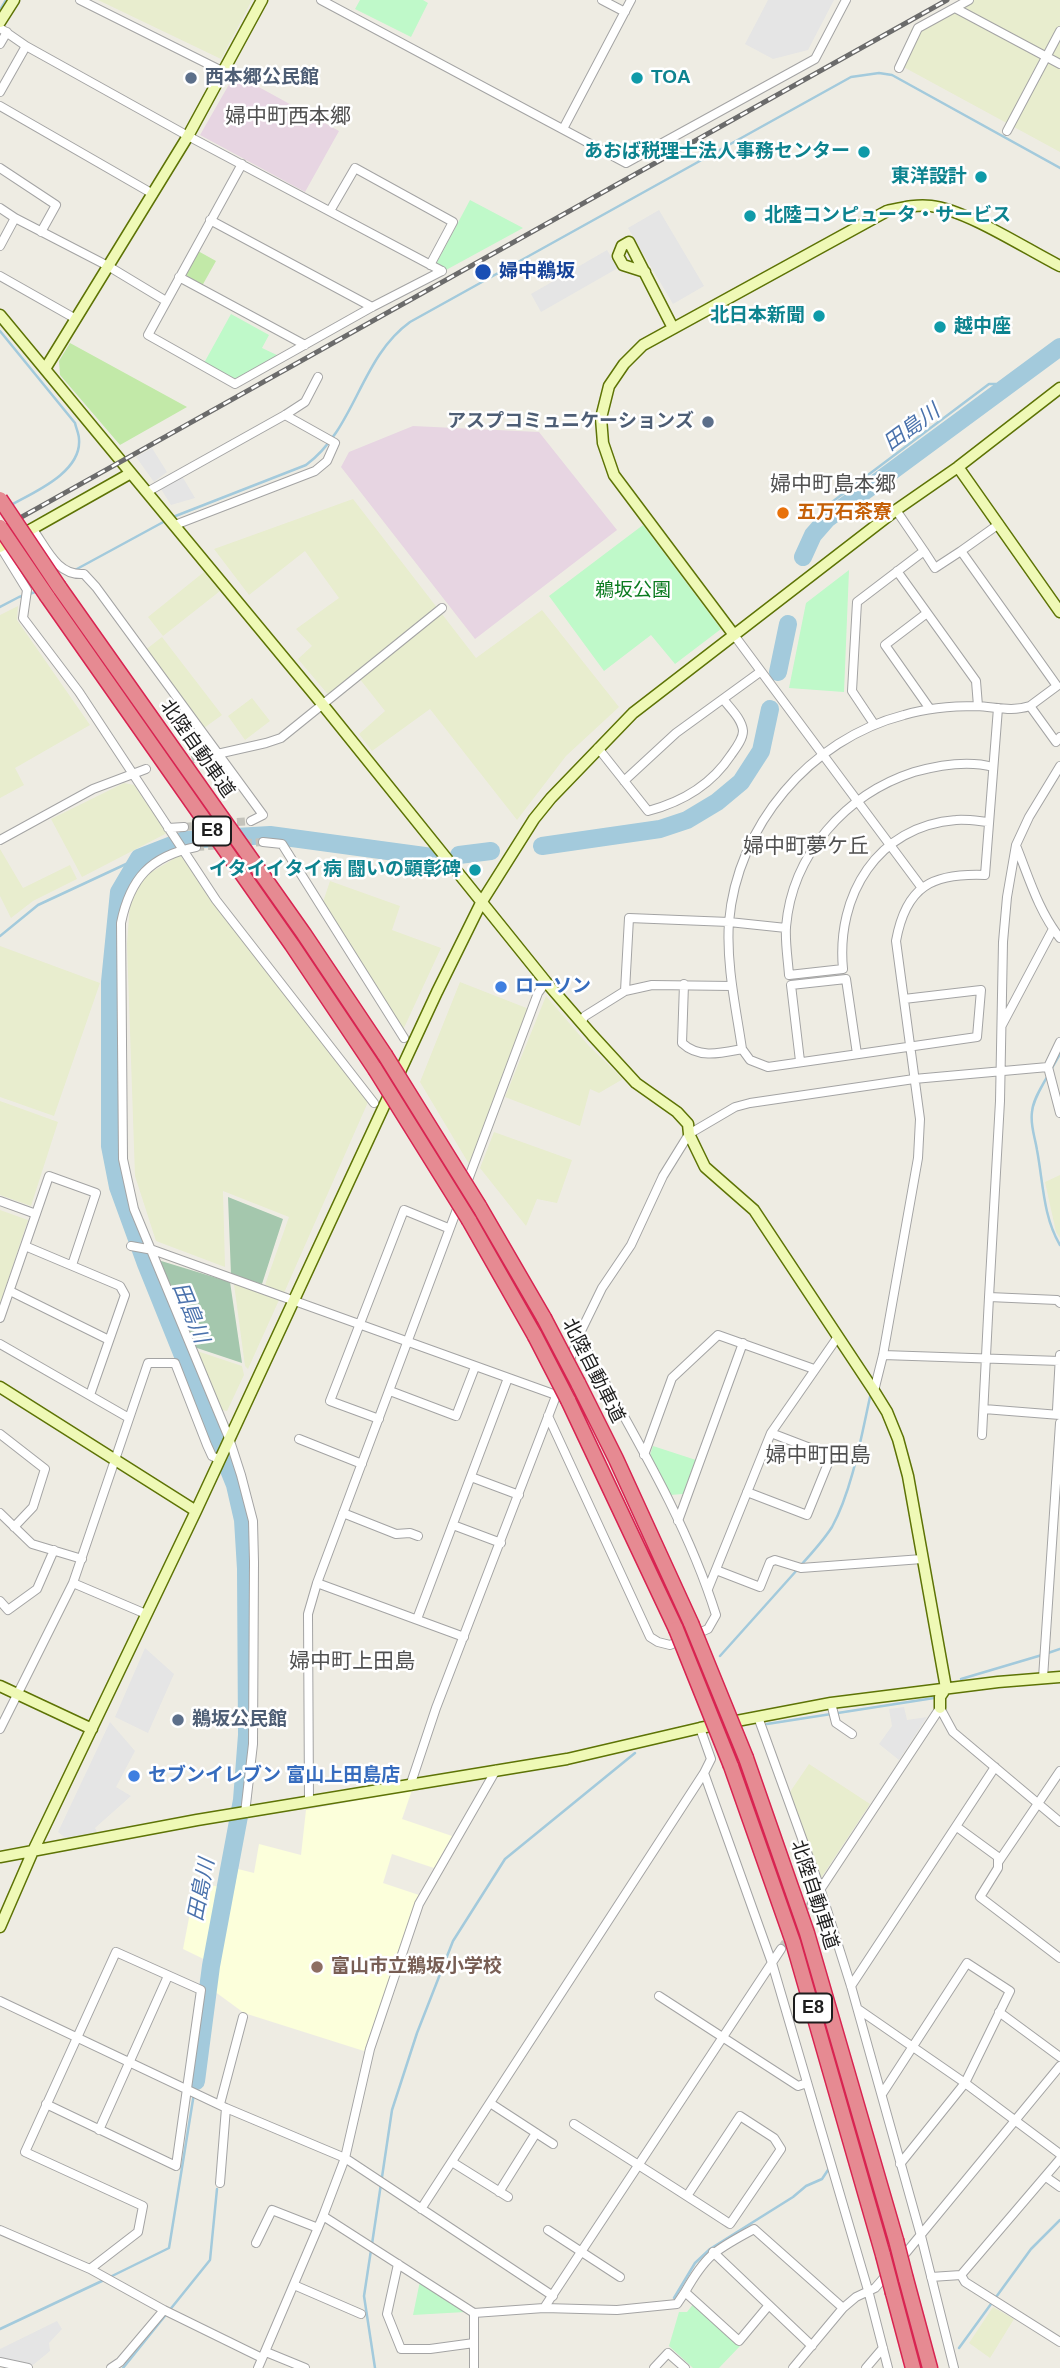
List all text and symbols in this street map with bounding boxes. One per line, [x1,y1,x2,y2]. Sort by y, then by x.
place label: 西本郷公民館 [205,67,319,89]
place label: TOA [651,67,691,89]
marker: 西本郷公民館 [183,70,199,86]
marker: TOA [629,70,645,86]
district label: 婦中町西本郷 [225,104,351,130]
place label: あおば税理士法人事務センター [584,141,850,163]
marker: あおば税理士法人事務センター [856,144,872,160]
place label: 東洋設計 [891,166,967,188]
marker: 東洋設計 [973,169,989,185]
place label: 北陸コンピュータ・サービス [764,205,1011,227]
marker: 北陸コンピュータ・サービス [742,208,758,224]
place label: 婦中鵜坂 [499,261,575,283]
marker: 婦中鵜坂 [473,262,493,282]
place label: 北日本新聞 [710,305,805,327]
marker: 北日本新聞 [811,308,827,324]
place label: 越中座 [954,316,1011,338]
marker: 越中座 [932,319,948,335]
water label: 田島川 [879,399,945,457]
place label: アスプコミュニケーションズ [447,411,694,433]
marker: アスプコミュニケーションズ [700,414,716,430]
district label: 婦中町島本郷 [770,472,896,498]
place label: 五万石茶寮 [797,502,892,524]
marker: 五万石茶寮 [775,505,791,521]
park label: 鵜坂公園 [595,580,671,602]
street label: 北陸自動車道 [155,696,239,802]
road number: E8 [193,816,231,846]
district label: 婦中町夢ケ丘 [743,834,869,860]
place label: イタイイタイ病 闘いの顕彰碑 [209,859,461,881]
marker: イタイイタイ病 闘いの顕彰碑 [467,862,483,878]
place label: ローソン [515,976,591,998]
marker: ローソン [493,979,509,995]
water label: 田島川 [167,1279,213,1347]
street label: 北陸自動車道 [557,1315,629,1427]
district label: 婦中町田島 [766,1443,870,1469]
district label: 婦中町上田島 [289,1649,415,1675]
place label: 鵜坂公民館 [192,1709,287,1731]
marker: 鵜坂公民館 [170,1712,186,1728]
place label: セブンイレブン 富山上田島店 [148,1765,400,1787]
marker: セブンイレブン 富山上田島店 [126,1768,142,1784]
street label: 北陸自動車道 [786,1837,842,1953]
water label: 田島川 [184,1857,220,1923]
place label: 富山市立鵜坂小学校 [331,1956,502,1978]
marker: 富山市立鵜坂小学校 [309,1959,325,1975]
road number: E8 [794,1994,832,2022]

